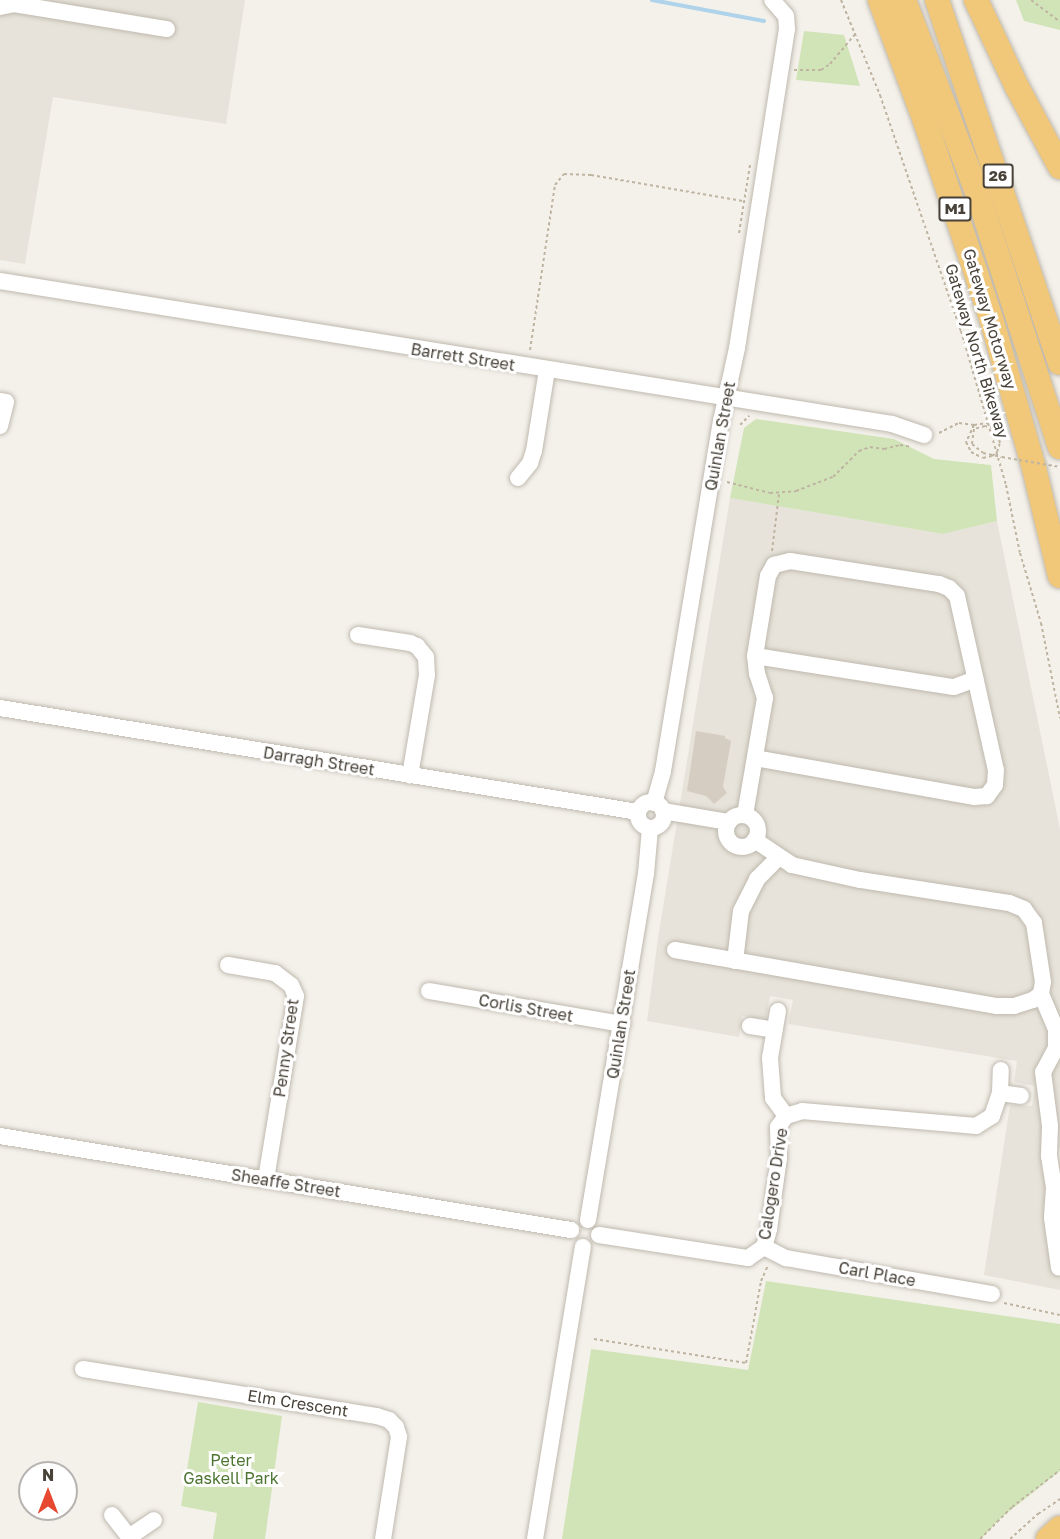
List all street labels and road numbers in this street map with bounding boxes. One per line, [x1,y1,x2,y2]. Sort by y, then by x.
road number: 26 [982,164,1014,188]
road number: M1 [937,197,973,221]
street label: Gateway Motorway [959,246,1021,392]
street label: Gateway North Bikeway [941,261,1013,441]
street label: Barrett Street [409,339,517,375]
street label: Quinlan Street [701,380,739,492]
street label: Darragh Street [262,743,376,779]
street label: Quinlan Street [603,968,639,1080]
street label: Corlis Street [477,990,575,1026]
street label: Penny Street [270,998,302,1098]
street label: Calogero Drive [755,1127,791,1241]
street label: Sheaffe Street [230,1165,342,1201]
street label: Carl Place [837,1258,917,1290]
street label: Elm Crescent [246,1386,350,1420]

